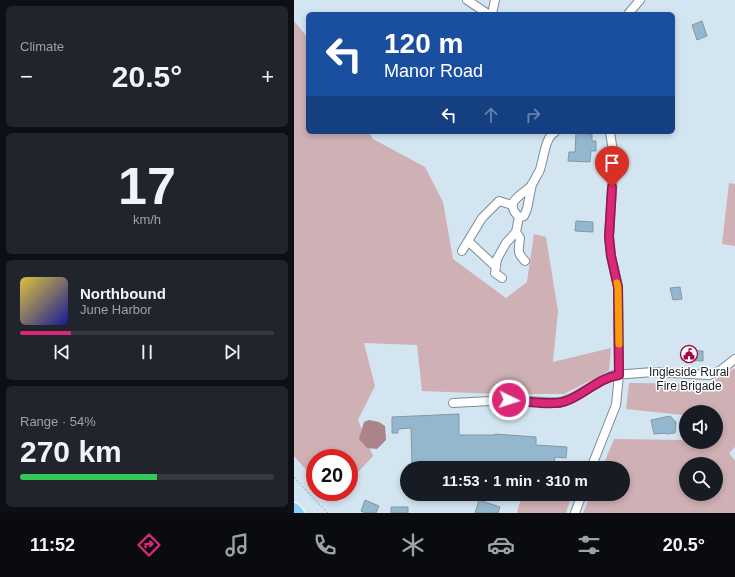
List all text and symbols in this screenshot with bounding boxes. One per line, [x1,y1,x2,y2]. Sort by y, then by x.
icon: left [318,28,370,80]
text: 120 m [384,28,463,59]
text: Climate [20,39,64,54]
text: 20.5° [112,60,182,93]
text: Manor Road [384,61,483,81]
text: − [20,64,33,89]
text: + [261,64,274,89]
icon: left [438,104,460,126]
icon: ahead [480,104,502,126]
icon: right [522,104,544,126]
pin [595,146,629,187]
icon: arrive [601,152,623,174]
text: 17 [118,157,176,215]
text: km/h [133,212,161,227]
text: Northbound [80,285,166,302]
text: June Harbor [80,302,152,317]
icon: previous [51,341,73,363]
icon: pause [136,341,158,363]
icon: next [221,341,243,363]
public building icon: Ingleside Rural Fire Brigade [679,344,699,364]
place label: Ingleside Rural Fire Brigade [649,365,729,393]
position arrow [488,379,530,421]
map controls [679,405,723,501]
button: sound [679,405,723,449]
text: Range · 54% [20,414,96,429]
text: 270 km [20,435,122,468]
speed limit sign: 20 [306,449,358,501]
button: search [679,457,723,501]
text: 11:53 · 1 min · 310 m [442,472,588,489]
icon: directions [135,531,163,559]
icon: music [223,531,251,559]
icon: phone [311,531,339,559]
icon: climate [399,531,427,559]
icon: car [487,531,515,559]
icon: filters [575,531,603,559]
text: 11:52 [30,535,75,555]
text: 20.5° [663,535,705,555]

